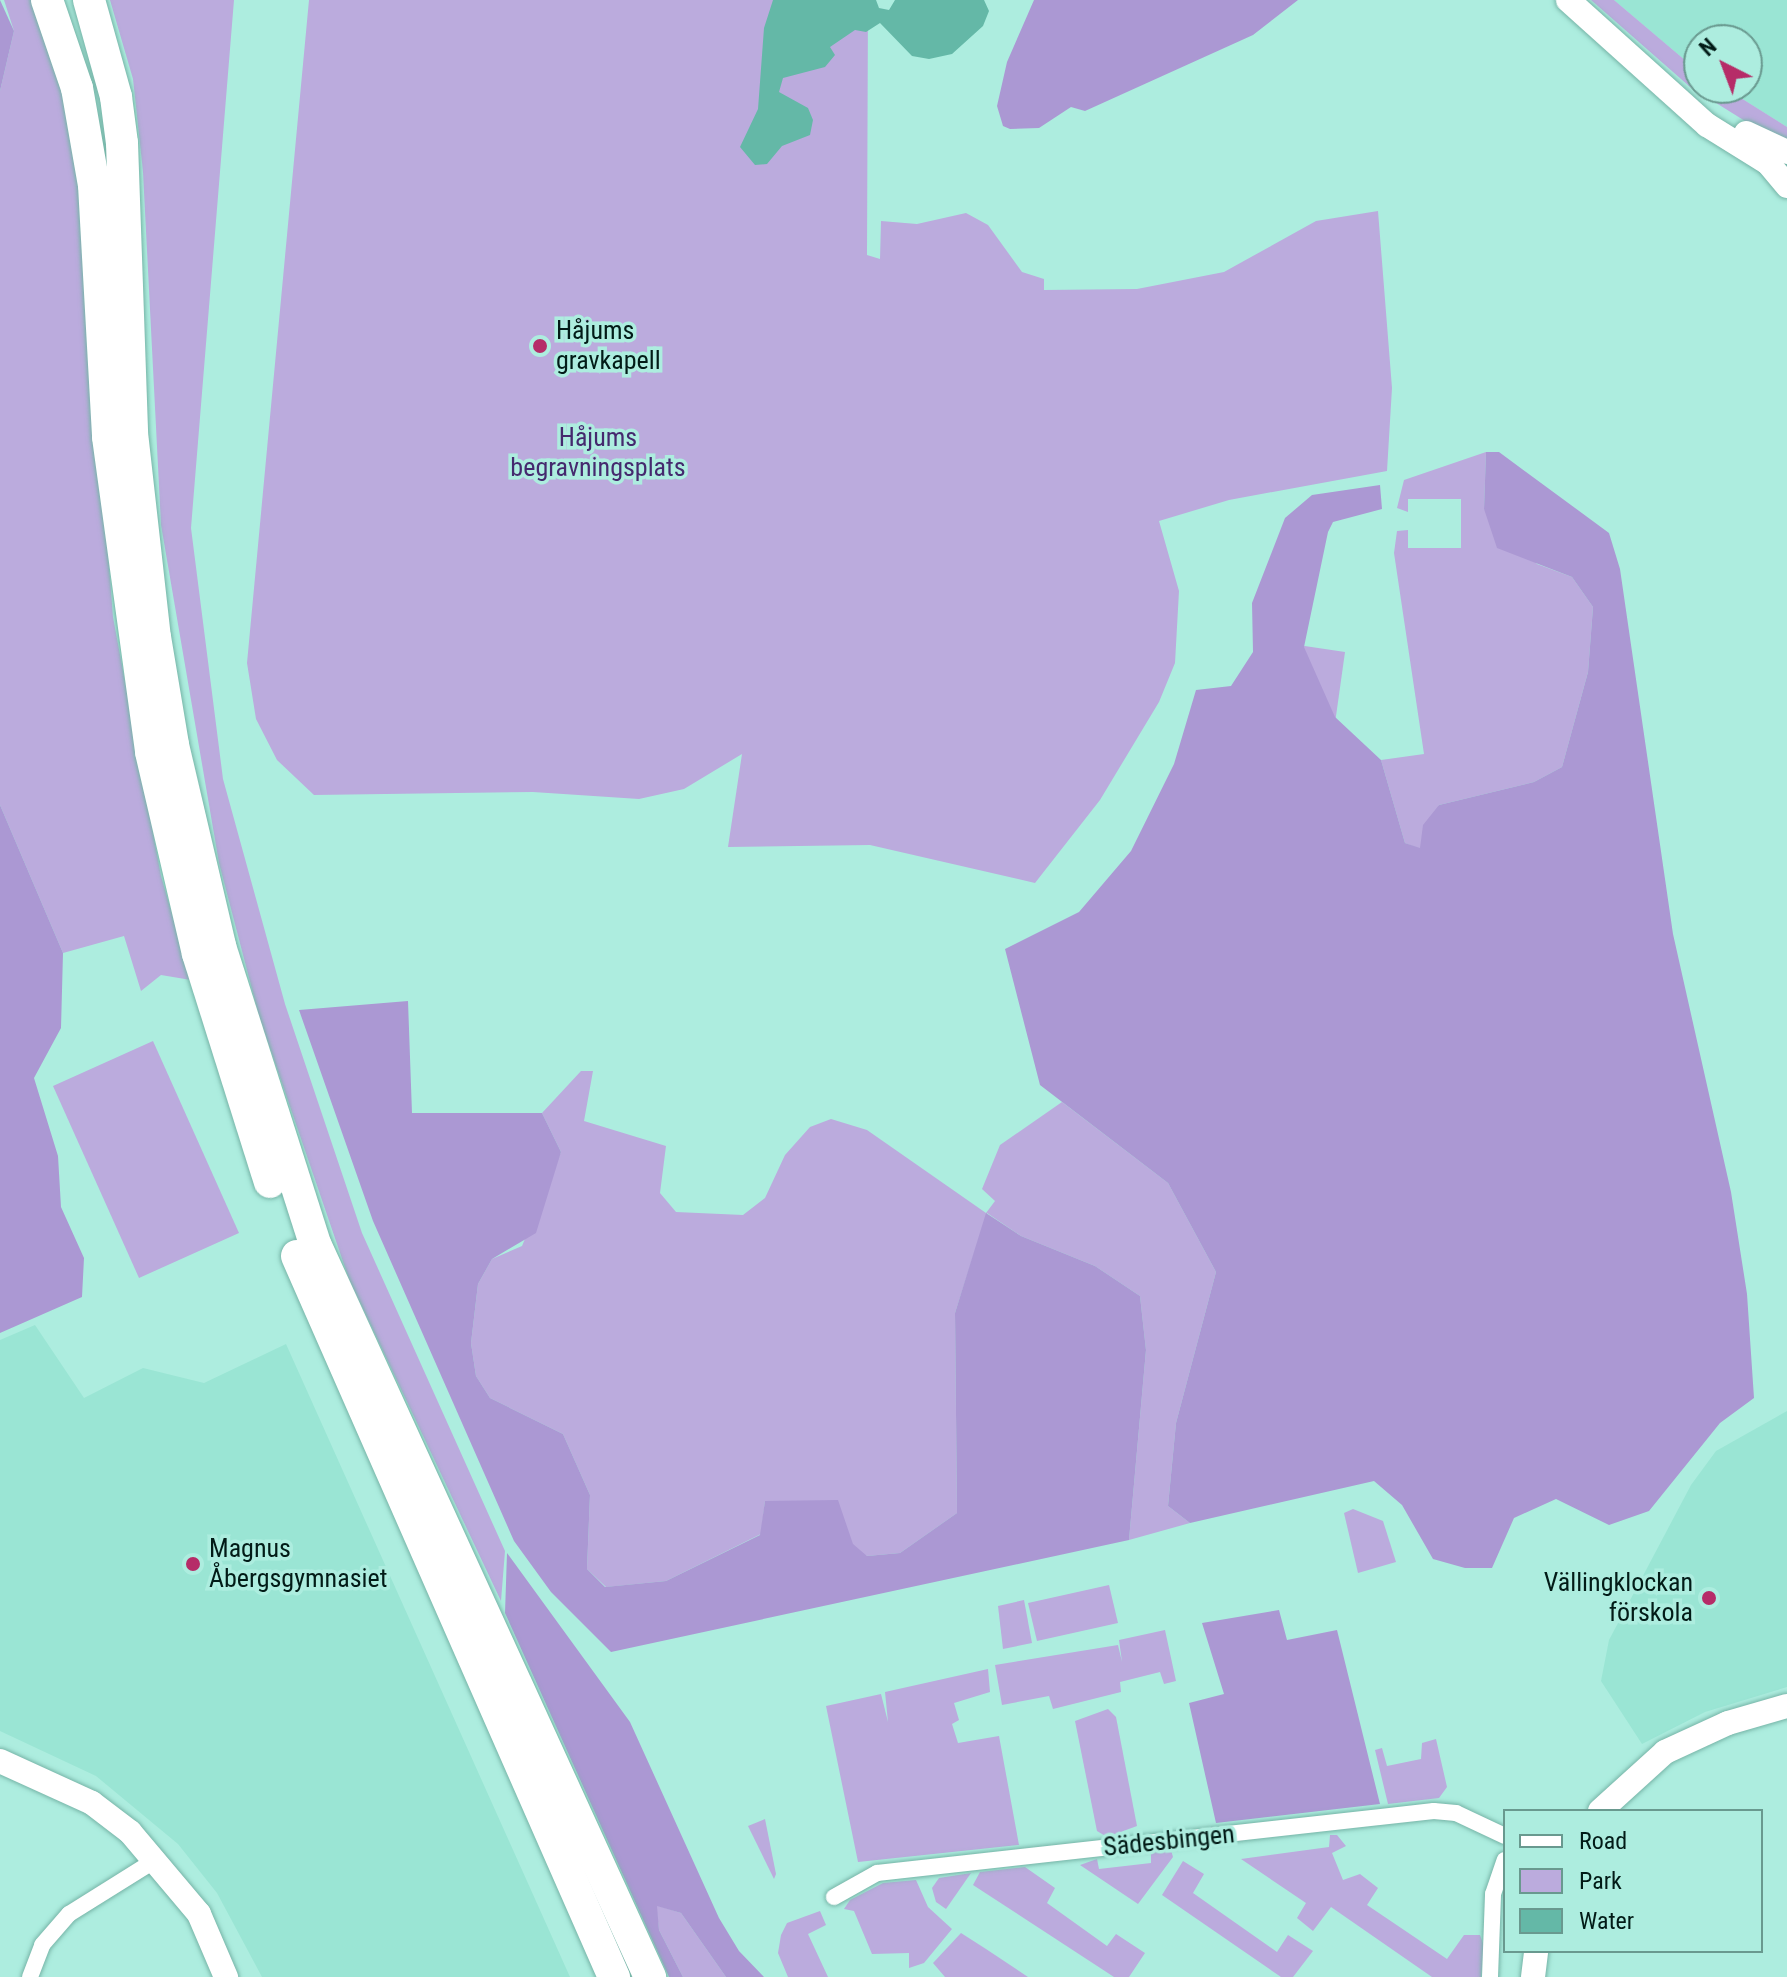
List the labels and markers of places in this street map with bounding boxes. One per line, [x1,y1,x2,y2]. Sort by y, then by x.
place label: Håjums gravkapell [556,315,661,376]
marker: Håjums gravkapell [531,337,549,355]
place label: Magnus Åbergsgymnasiet [209,1533,387,1594]
marker: Magnus Åbergsgymnasiet [184,1555,202,1573]
place label: Vällingklockan förskola [1544,1567,1693,1628]
marker: Vällingklockan förskola [1700,1589,1718,1607]

